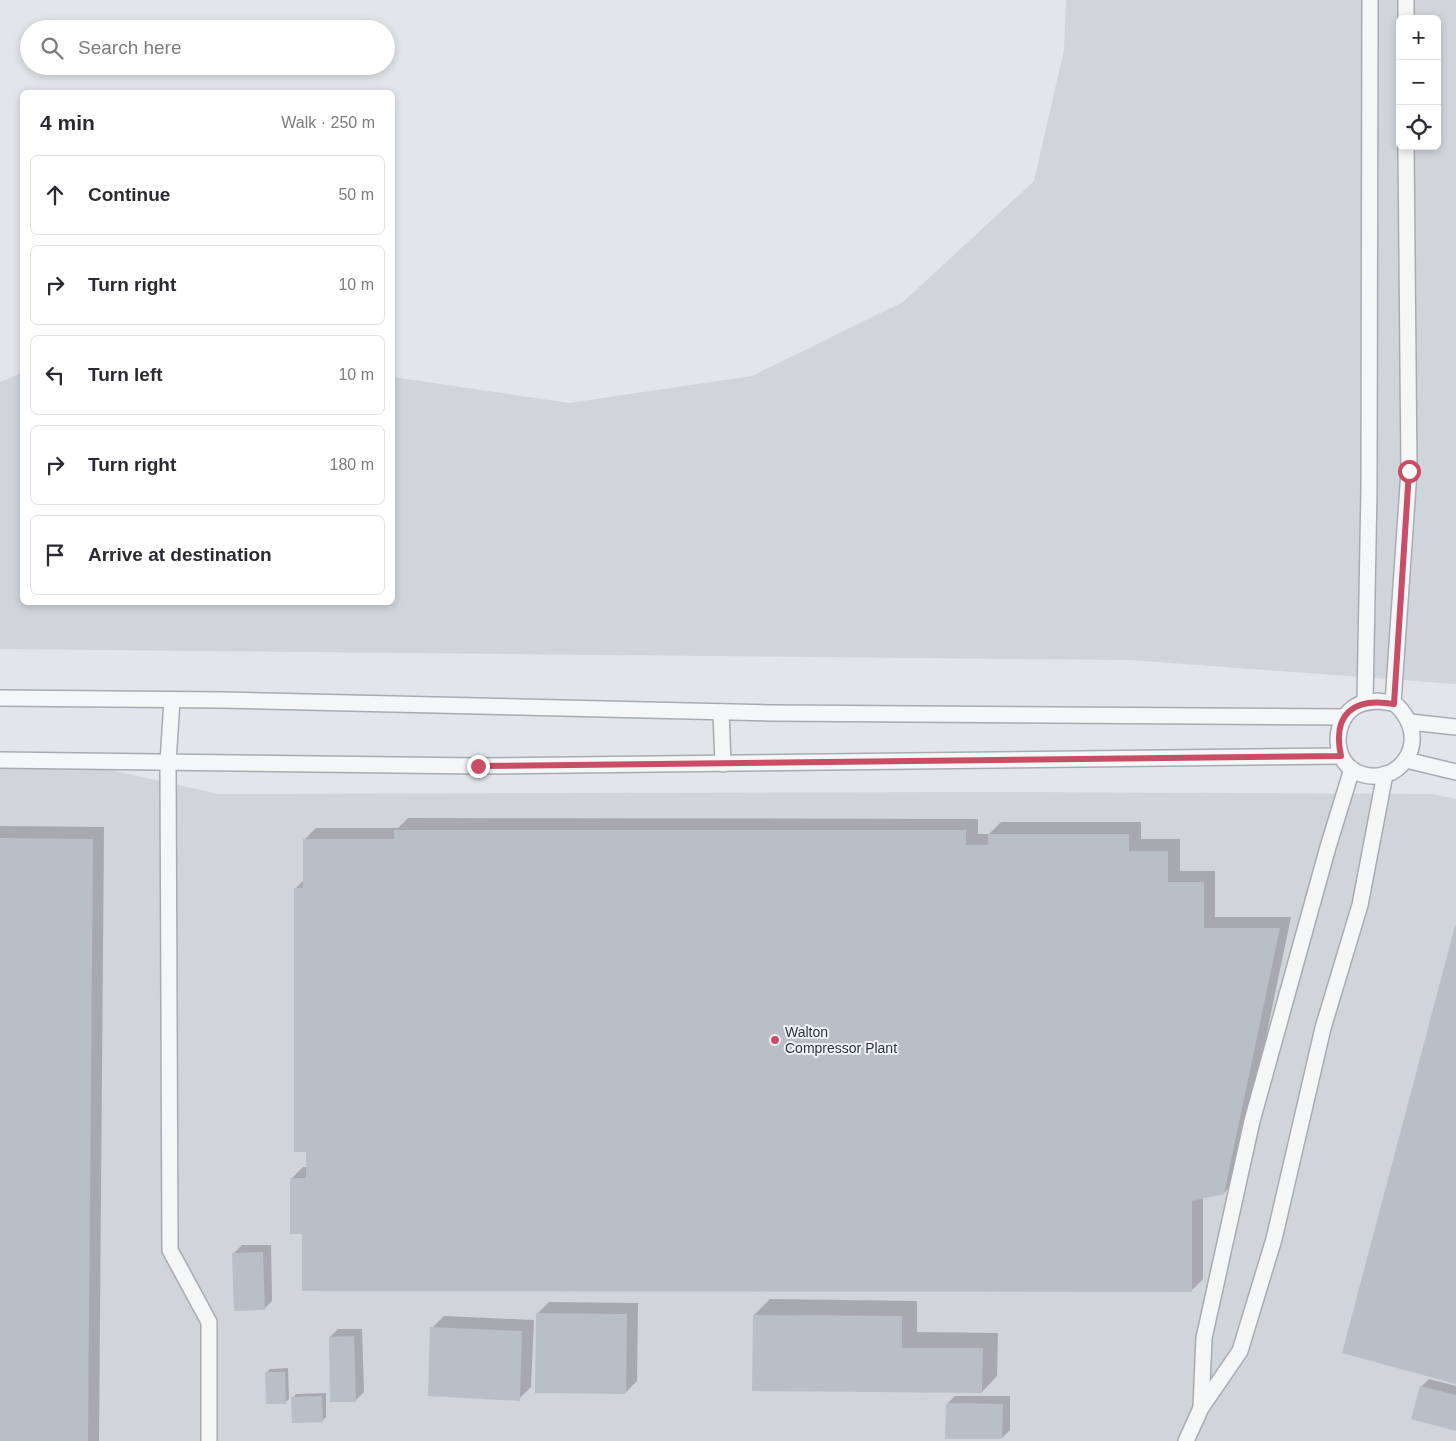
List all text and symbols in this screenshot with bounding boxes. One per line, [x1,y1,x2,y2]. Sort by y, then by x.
map controls [1396,15,1441,150]
button: + [1396,15,1441,60]
search box [20,20,395,75]
icon: search [38,34,66,62]
text: Search here [78,37,182,58]
button: − [1396,60,1441,105]
button: locate [1396,105,1441,150]
text: 4 min [40,111,95,134]
text: Walk · 250 m [281,114,375,131]
icon: ahead [41,181,69,209]
text: Continue [88,184,170,205]
text: 50 m [338,186,374,203]
icon: right [41,271,69,299]
text: Turn right [88,274,176,295]
text: 10 m [338,276,374,293]
icon: left [41,361,69,389]
text: Turn left [88,364,163,385]
text: 10 m [338,366,374,383]
icon: right [41,451,69,479]
text: Turn right [88,454,176,475]
text: 180 m [330,456,374,473]
route start [1398,460,1421,483]
icon: arrive [41,541,69,569]
text: Arrive at destination [88,544,272,565]
route end [467,755,490,778]
place label: Walton Compressor Plant [785,1024,897,1056]
marker: Walton Compressor Plant [769,1034,781,1046]

